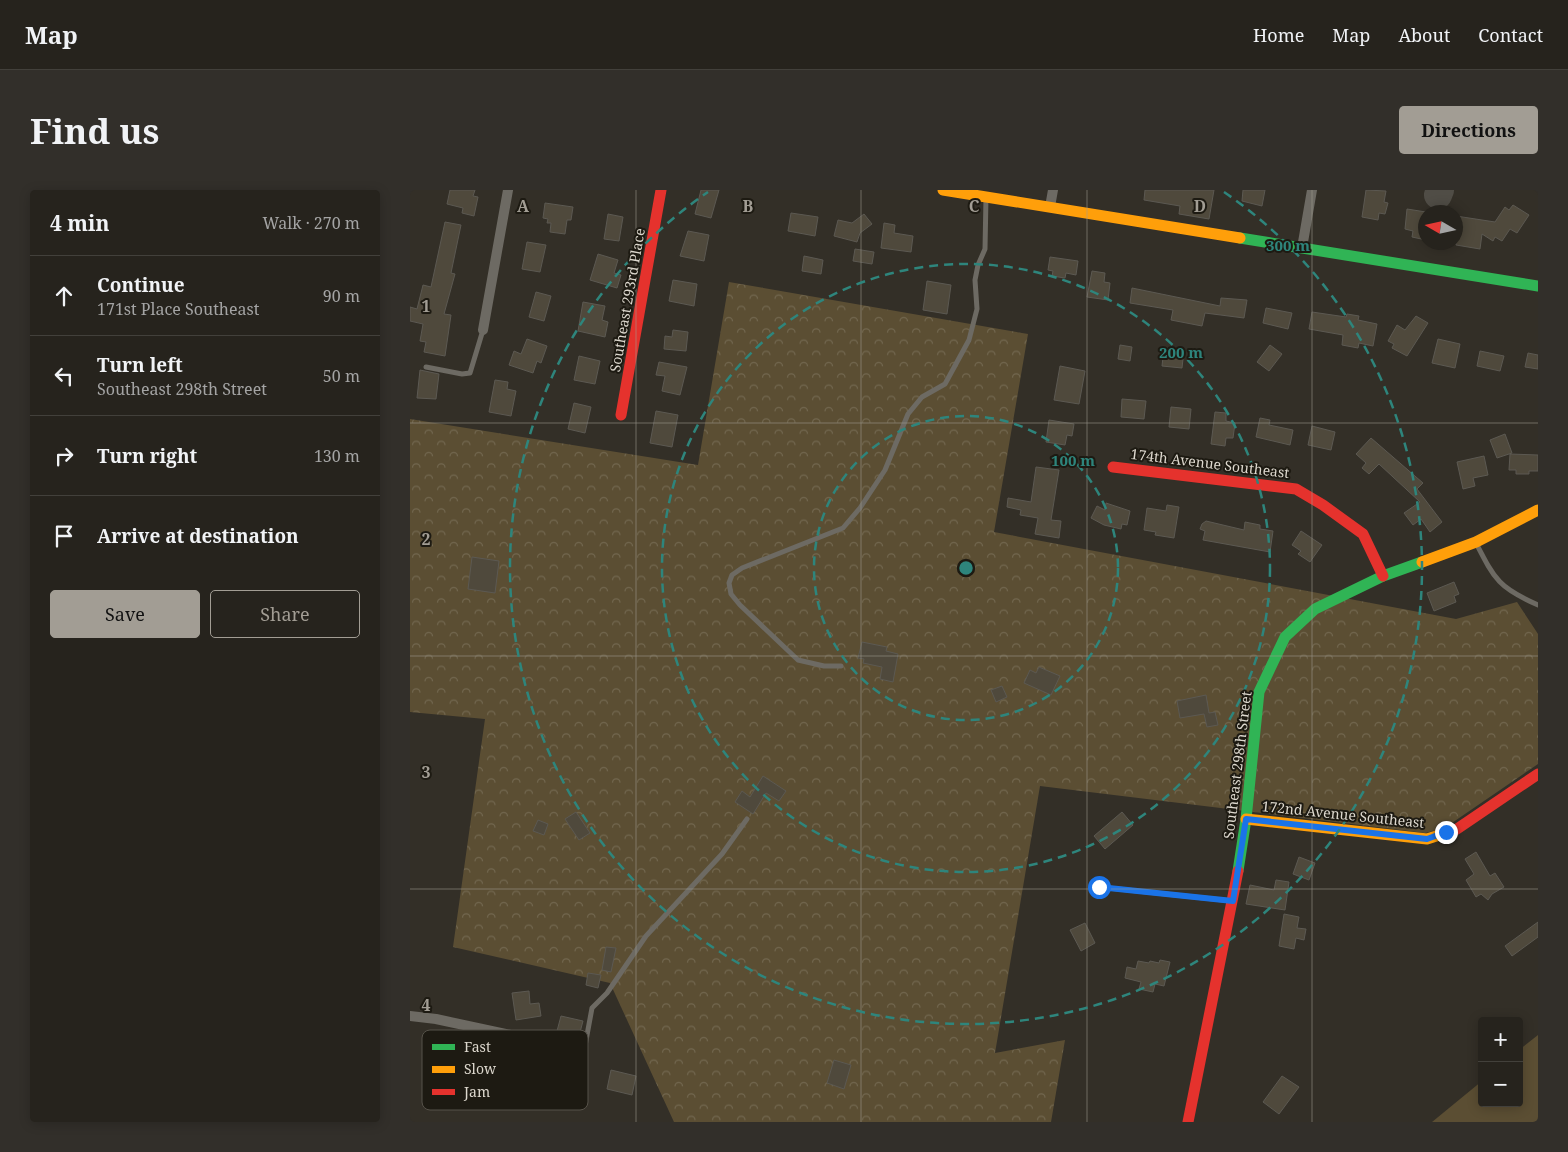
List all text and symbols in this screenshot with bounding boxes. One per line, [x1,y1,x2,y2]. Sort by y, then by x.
text: Map [25,18,78,51]
text: Home [1253,23,1304,47]
text: Map [1332,23,1370,47]
text: About [1398,23,1450,47]
text: Contact [1478,23,1543,47]
button: Directions [1399,106,1538,154]
text: Find us [30,107,159,154]
text: A [517,195,530,217]
text: B [743,195,754,217]
text: C [969,195,980,217]
text: D [1194,195,1206,217]
north arrow [1418,205,1463,250]
text: 4 min [50,209,109,237]
text: Walk · 270 m [263,212,360,234]
street label: Southeast 293rd Place [605,226,649,374]
text: 300 m [1266,235,1310,255]
text: Continue [97,272,185,298]
icon: ahead [50,282,78,310]
text: 90 m [323,285,360,307]
text: 1 [421,295,431,317]
text: 171st Place Southeast [97,298,259,320]
text: 200 m [1159,342,1203,362]
text: Turn left [97,352,183,378]
icon: left [50,362,78,390]
text: 50 m [323,365,360,387]
text: Southeast 298th Street [97,378,267,400]
icon: right [50,442,78,470]
text: Turn right [97,443,197,469]
street label: 174th Avenue Southeast [1130,444,1290,482]
text: 130 m [314,445,360,467]
text: 100 m [1051,450,1095,470]
icon: arrive [50,522,78,550]
text: Arrive at destination [97,523,299,549]
text: 2 [421,528,431,550]
centre of rings [957,559,975,577]
button: Save [50,590,200,638]
button: Share [210,590,360,638]
street label: Southeast 298th Street [1219,690,1255,840]
text: 3 [421,761,431,783]
street label: 172nd Avenue Southeast [1261,796,1425,832]
route end [1435,821,1458,844]
route start [1088,876,1111,899]
text: 4 [421,994,431,1016]
map controls [1478,1017,1523,1107]
button: + [1478,1017,1523,1062]
legend [422,1030,588,1110]
text: Fast [464,1037,491,1056]
text: Slow [464,1059,497,1078]
button: − [1478,1062,1523,1107]
text: Jam [463,1082,490,1101]

